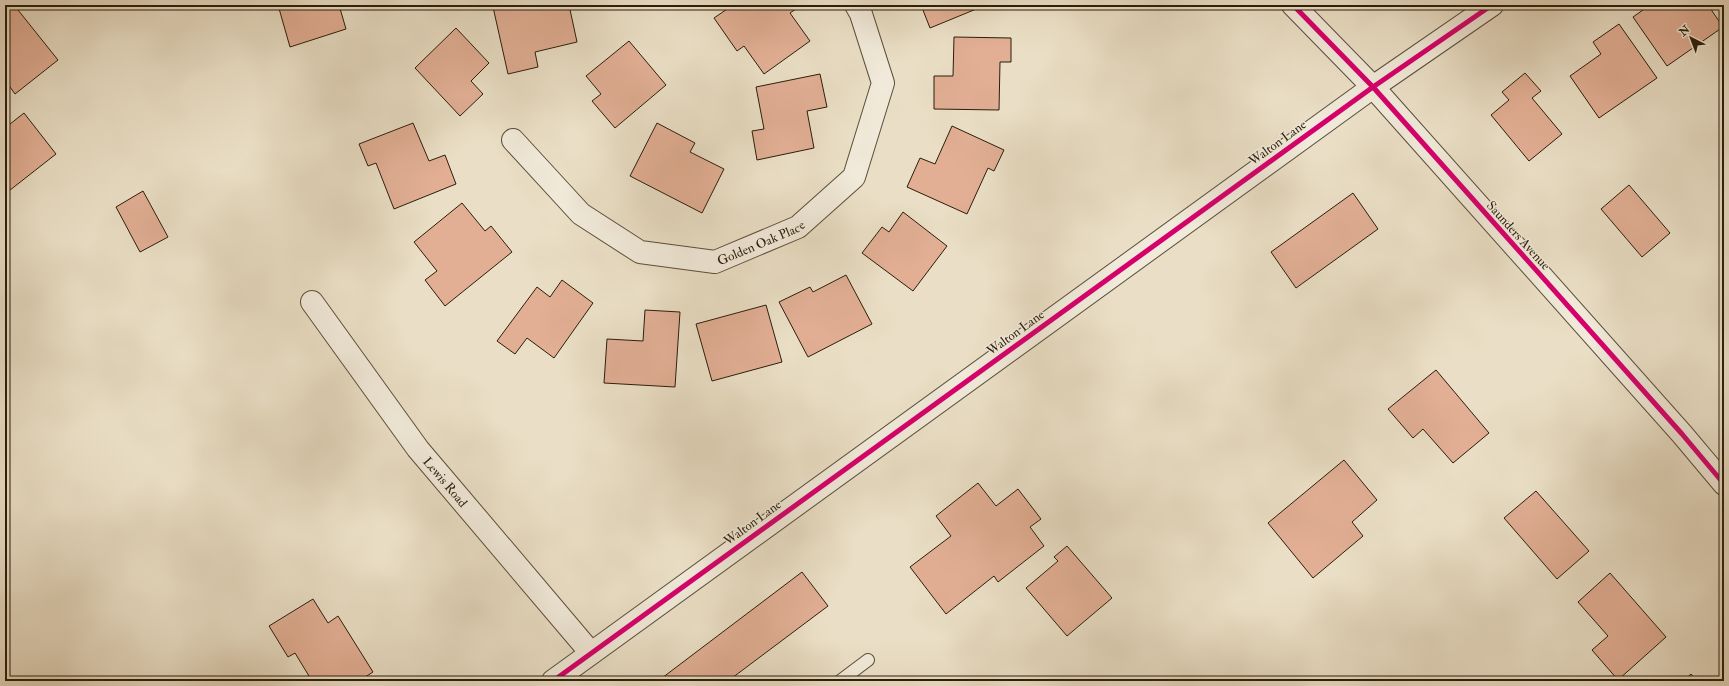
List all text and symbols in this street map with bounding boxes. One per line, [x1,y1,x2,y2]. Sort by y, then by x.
north arrow [1671,18,1711,58]
text: N [1676,22,1694,40]
street label: Walton Lane [1245,116,1310,170]
street label: Saunders Avenue [1483,198,1554,274]
street label: Golden Oak Place [715,217,809,269]
street label: Walton Lane [983,306,1048,360]
street label: Lewis Road [419,454,471,511]
street label: Walton Lane [720,496,785,550]

